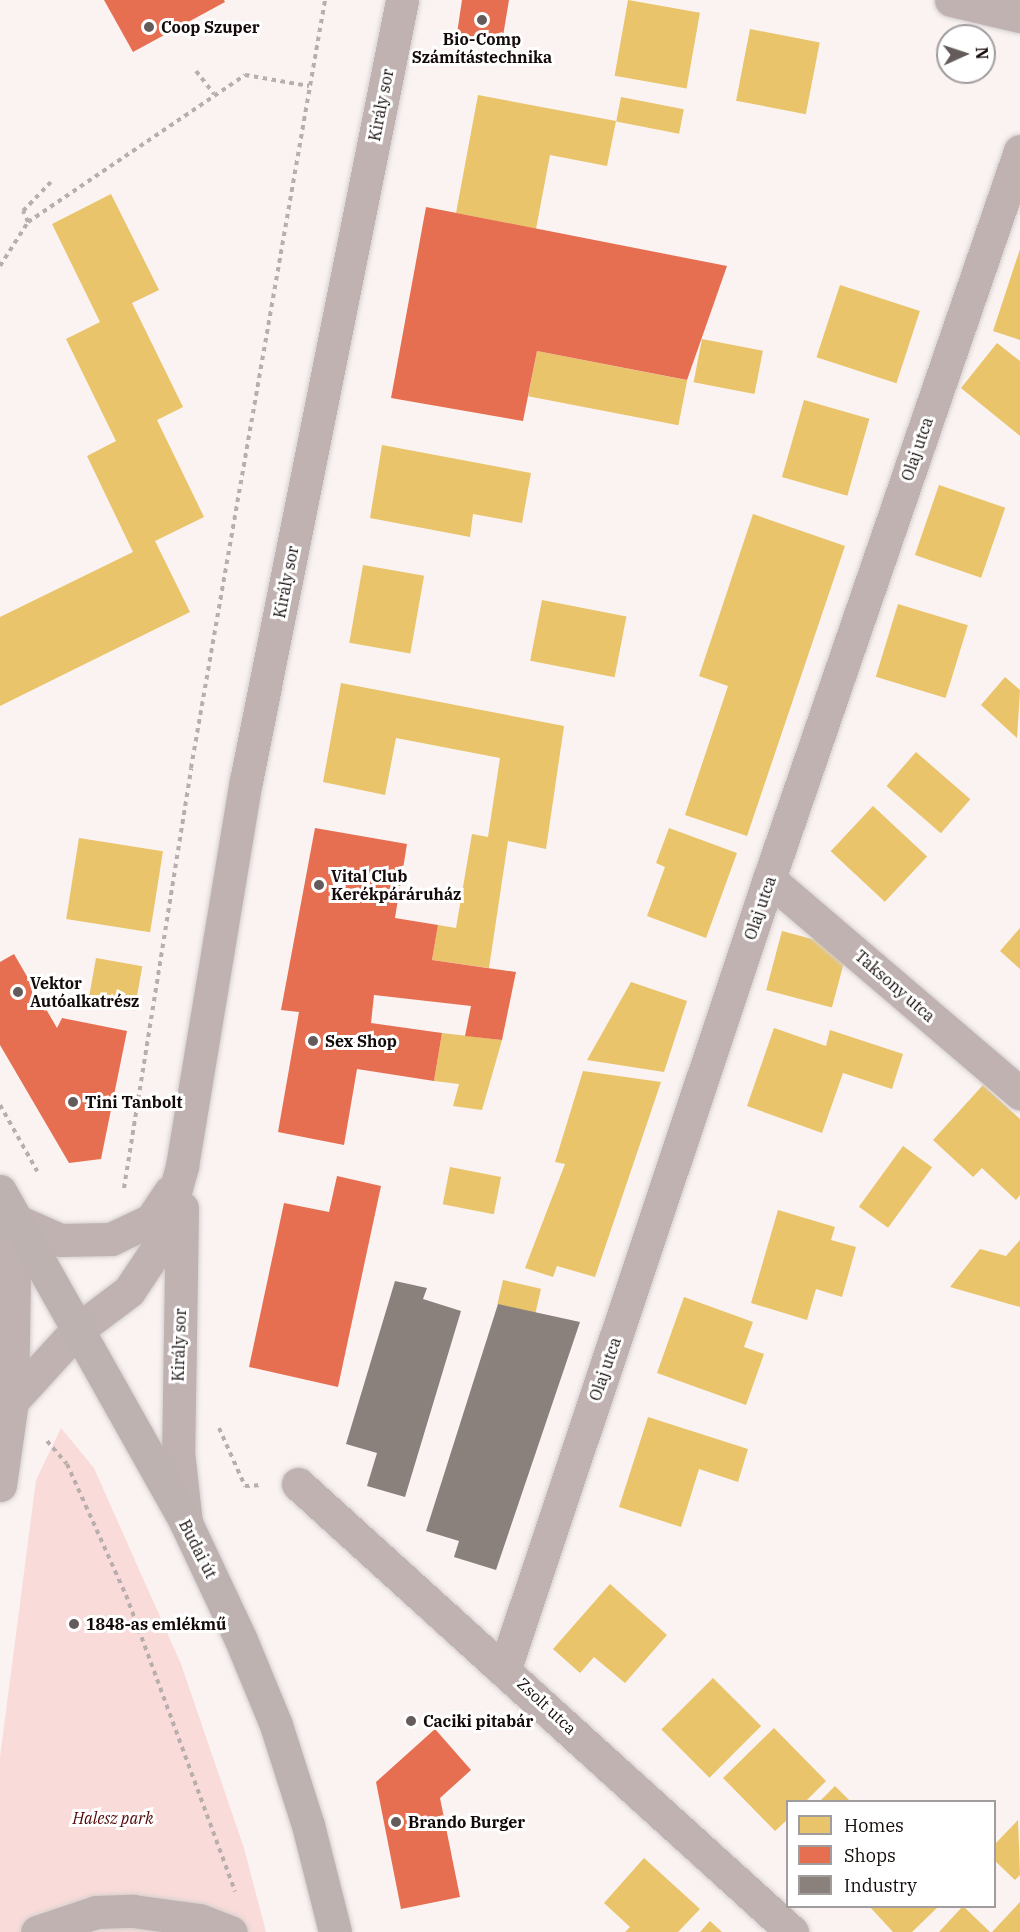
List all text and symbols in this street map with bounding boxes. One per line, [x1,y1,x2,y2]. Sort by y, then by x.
marker: Bio-Comp Számítástechnika [475,13,489,27]
place label: Coop Szuper [161,17,260,37]
marker: Coop Szuper [142,20,156,34]
north arrow [936,24,996,84]
place label: Bio-Comp Számítástechnika [412,29,552,67]
text: N [972,46,992,60]
street label: Király sor [365,67,397,143]
street label: Olaj utca [897,415,937,483]
street label: Király sor [270,544,302,620]
place label: Vital Club Kerékpáráruház [331,866,461,904]
street label: Olaj utca [740,874,780,942]
marker: Vital Club Kerékpáráruház [312,878,326,892]
street label: Taksony utca [851,946,939,1026]
place label: Vektor Autóalkatrész [30,973,139,1011]
marker: Vektor Autóalkatrész [11,985,25,999]
place label: Sex Shop [325,1031,397,1051]
marker: Sex Shop [306,1034,320,1048]
place label: Tini Tanbolt [85,1092,182,1112]
marker: Tini Tanbolt [66,1095,80,1109]
street label: Király sor [168,1308,190,1382]
street label: Olaj utca [585,1335,625,1403]
street label: Budai út [175,1516,221,1582]
place label: 1848-as emlékmű [86,1614,226,1634]
marker: 1848-as emlékmű [67,1617,81,1631]
street label: Zsolt utca [514,1674,580,1738]
place label: Caciki pitabár [423,1711,533,1731]
marker: Caciki pitabár [404,1714,418,1728]
legend [786,1800,996,1908]
park label: Halesz park [72,1808,154,1828]
place label: Brando Burger [408,1812,525,1832]
text: Homes [844,1814,904,1837]
marker: Brando Burger [389,1815,403,1829]
text: Shops [844,1844,896,1867]
text: Industry [844,1874,917,1897]

